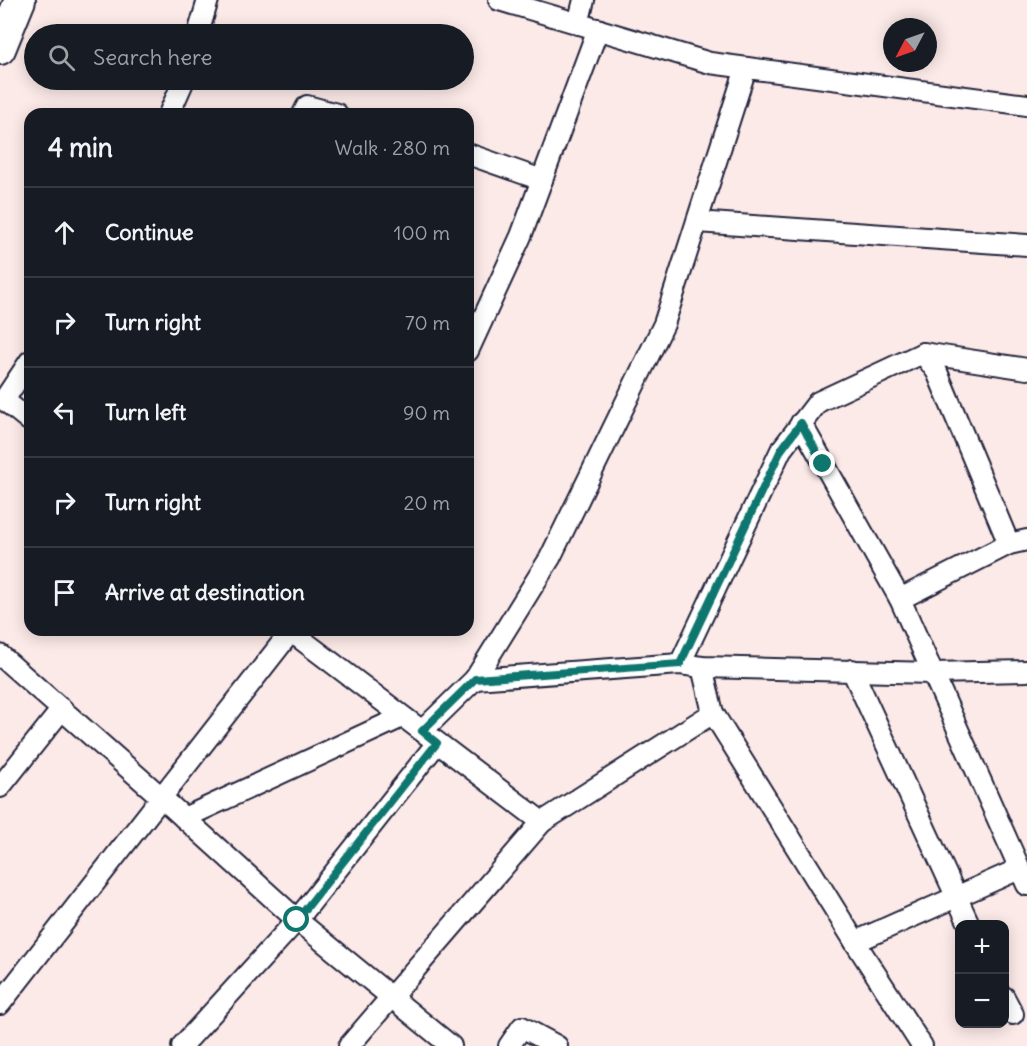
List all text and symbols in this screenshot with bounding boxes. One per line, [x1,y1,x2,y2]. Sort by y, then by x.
north arrow [883,18,937,72]
search box [24,24,474,90]
icon: search [45,41,78,74]
text: Search here [93,43,212,71]
text: 4 min [48,131,113,164]
text: Walk · 280 m [334,135,450,160]
icon: ahead [48,216,81,249]
text: Continue [105,218,194,246]
text: 100 m [393,220,450,245]
icon: right [48,306,81,339]
text: Turn right [105,308,201,336]
text: 70 m [405,310,450,335]
icon: left [48,396,81,429]
text: Turn left [105,398,186,426]
text: 90 m [403,400,450,425]
route end [809,450,835,476]
icon: right [48,486,81,519]
text: Turn right [105,488,201,516]
text: 20 m [404,490,450,515]
icon: arrive [48,576,81,609]
text: Arrive at destination [105,578,305,606]
route start [283,906,309,932]
map controls [955,920,1009,1028]
button: + [955,920,1009,974]
button: − [955,974,1009,1028]

